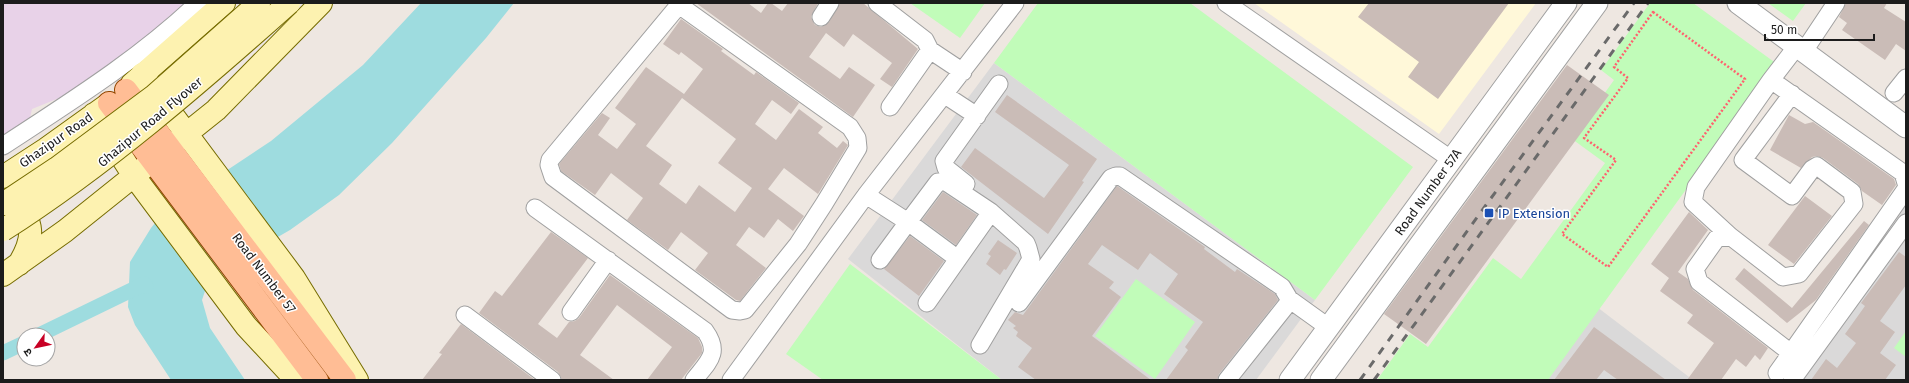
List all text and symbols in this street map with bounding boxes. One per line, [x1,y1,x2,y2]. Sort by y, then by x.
scale bar [1765,16,1874,42]
text: 50 m [1771,23,1797,37]
street label: Ghazipur Road Flyover [95,74,205,170]
street label: Ghazipur Road [16,109,96,171]
street label: Road Number 57A [1392,145,1465,238]
place label: IP Extension [1498,206,1570,221]
marker: IP Extension [1483,207,1495,219]
street label: Road Number 57 [229,230,299,316]
north arrow [16,327,56,367]
text: उ [21,345,35,358]

